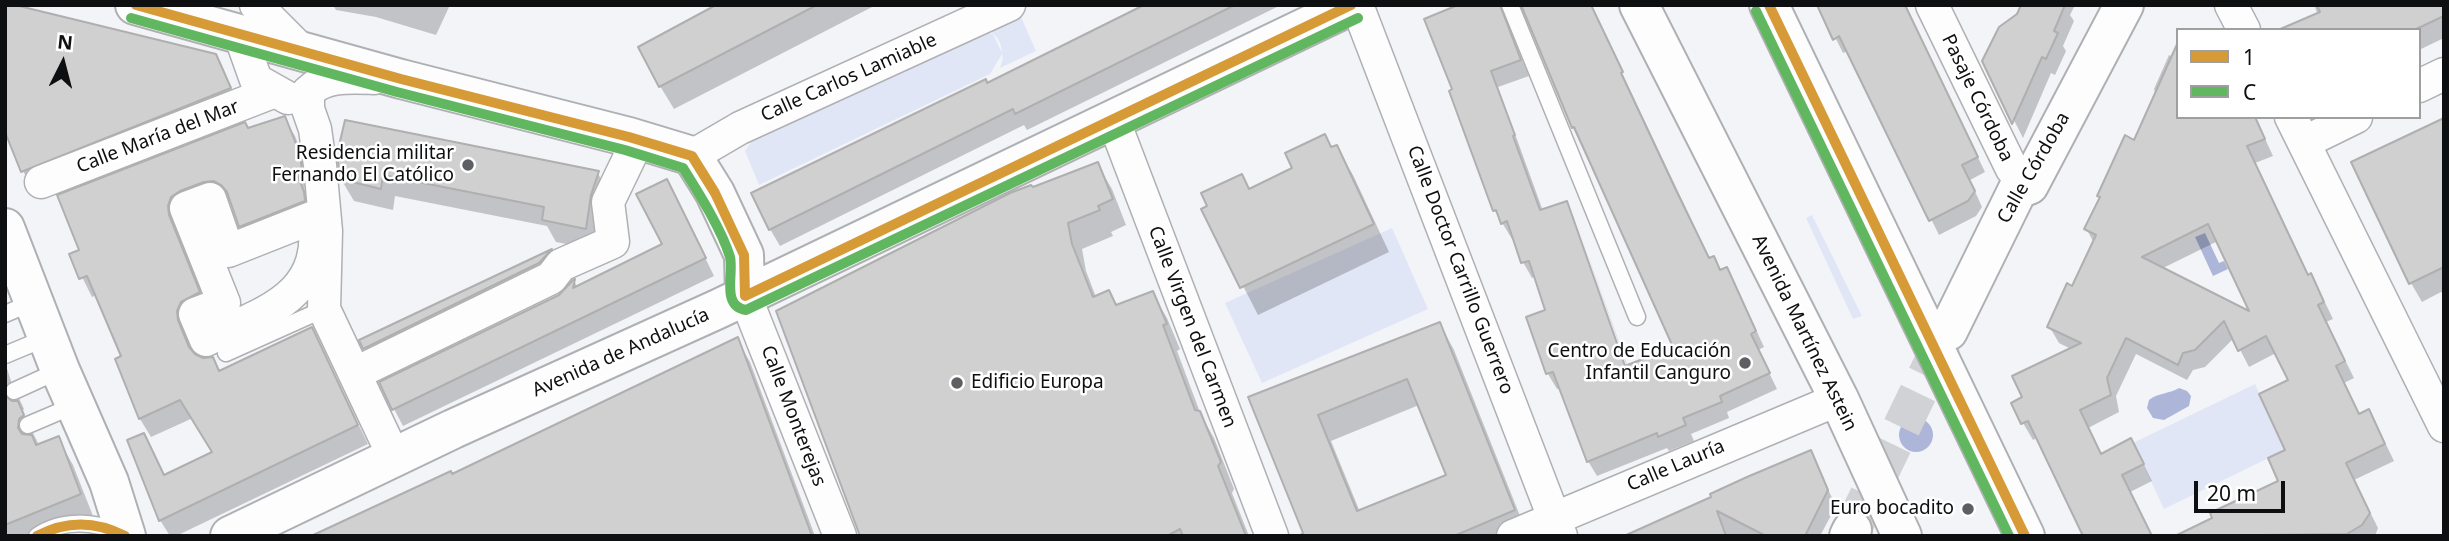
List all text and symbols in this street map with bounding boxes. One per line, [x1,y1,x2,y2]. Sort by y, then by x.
north arrow [28,28,98,98]
text: N [56,28,74,56]
legend [2176,28,2421,119]
street label: Calle Carlos Lamiable [757,29,941,127]
street label: Pasaje Córdoba [1936,31,2018,165]
text: 1 [2243,43,2255,71]
text: C [2243,78,2256,106]
street label: Calle María del Mar [73,95,243,179]
street label: Calle Córdoba [1993,108,2075,228]
street label: Calle Doctor Carrillo Guerrero [1402,142,1518,398]
place label: Residencia militar Fernando El Católico [271,143,454,187]
marker: Residencia militar Fernando El Católico [460,157,476,173]
street label: Calle Virgen del Carmen [1143,223,1241,431]
street label: Avenida Martínez Astein [1747,231,1861,435]
street label: Avenida de Andalucía [529,304,713,402]
place label: Centro de Educación Infantil Canguro [1547,341,1731,385]
street label: Calle Monterejas [756,342,830,490]
marker: Centro de Educación Infantil Canguro [1737,355,1753,371]
place label: Edificio Europa [971,372,1104,394]
marker: Edificio Europa [949,375,965,391]
street label: Calle Lauría [1624,435,1728,497]
scale bar [2197,468,2288,512]
text: 20 m [2207,479,2256,507]
place label: Euro bocadito [1830,498,1954,520]
marker: Euro bocadito [1960,501,1976,517]

